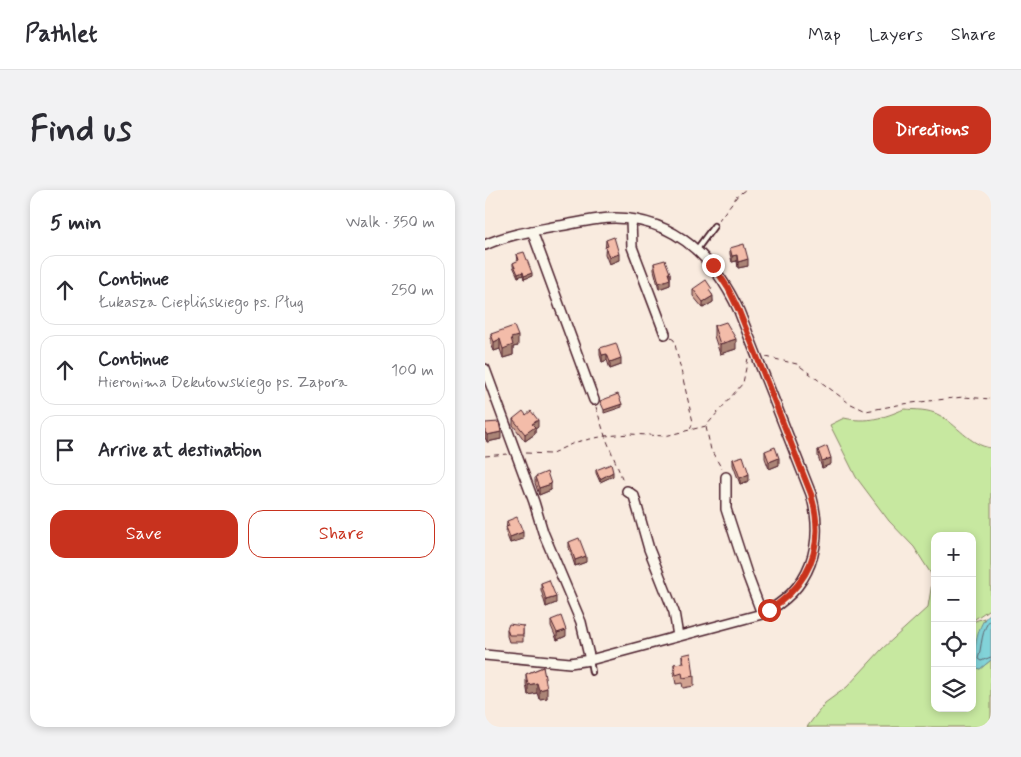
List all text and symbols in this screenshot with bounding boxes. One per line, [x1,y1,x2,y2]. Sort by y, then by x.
text: Pathlet [25,19,97,50]
text: Map [808,23,841,47]
text: Layers [869,23,923,47]
text: Share [951,23,996,47]
button: Directions [873,106,991,154]
text: Find us [30,107,132,153]
text: 5 min [50,209,102,237]
text: Walk · 350 m [346,212,435,233]
route end [702,254,725,277]
text: Continue [98,267,169,292]
icon: ahead [51,276,79,304]
text: 250 m [391,280,434,301]
text: Łukasza Cieplińskiego ps. Pług [98,292,304,313]
text: Continue [98,347,169,372]
icon: ahead [51,356,79,384]
text: 100 m [391,360,434,381]
text: Hieronima Dekutowskiego ps. Zapora [98,372,347,393]
icon: arrive [51,436,79,464]
text: Arrive at destination [98,438,262,463]
button: Save [50,510,238,558]
button: Share [248,510,435,558]
map controls [931,532,976,712]
button: + [931,532,976,577]
button: − [931,577,976,622]
route start [758,599,781,622]
button: locate [931,622,976,667]
button: layers [931,667,976,712]

